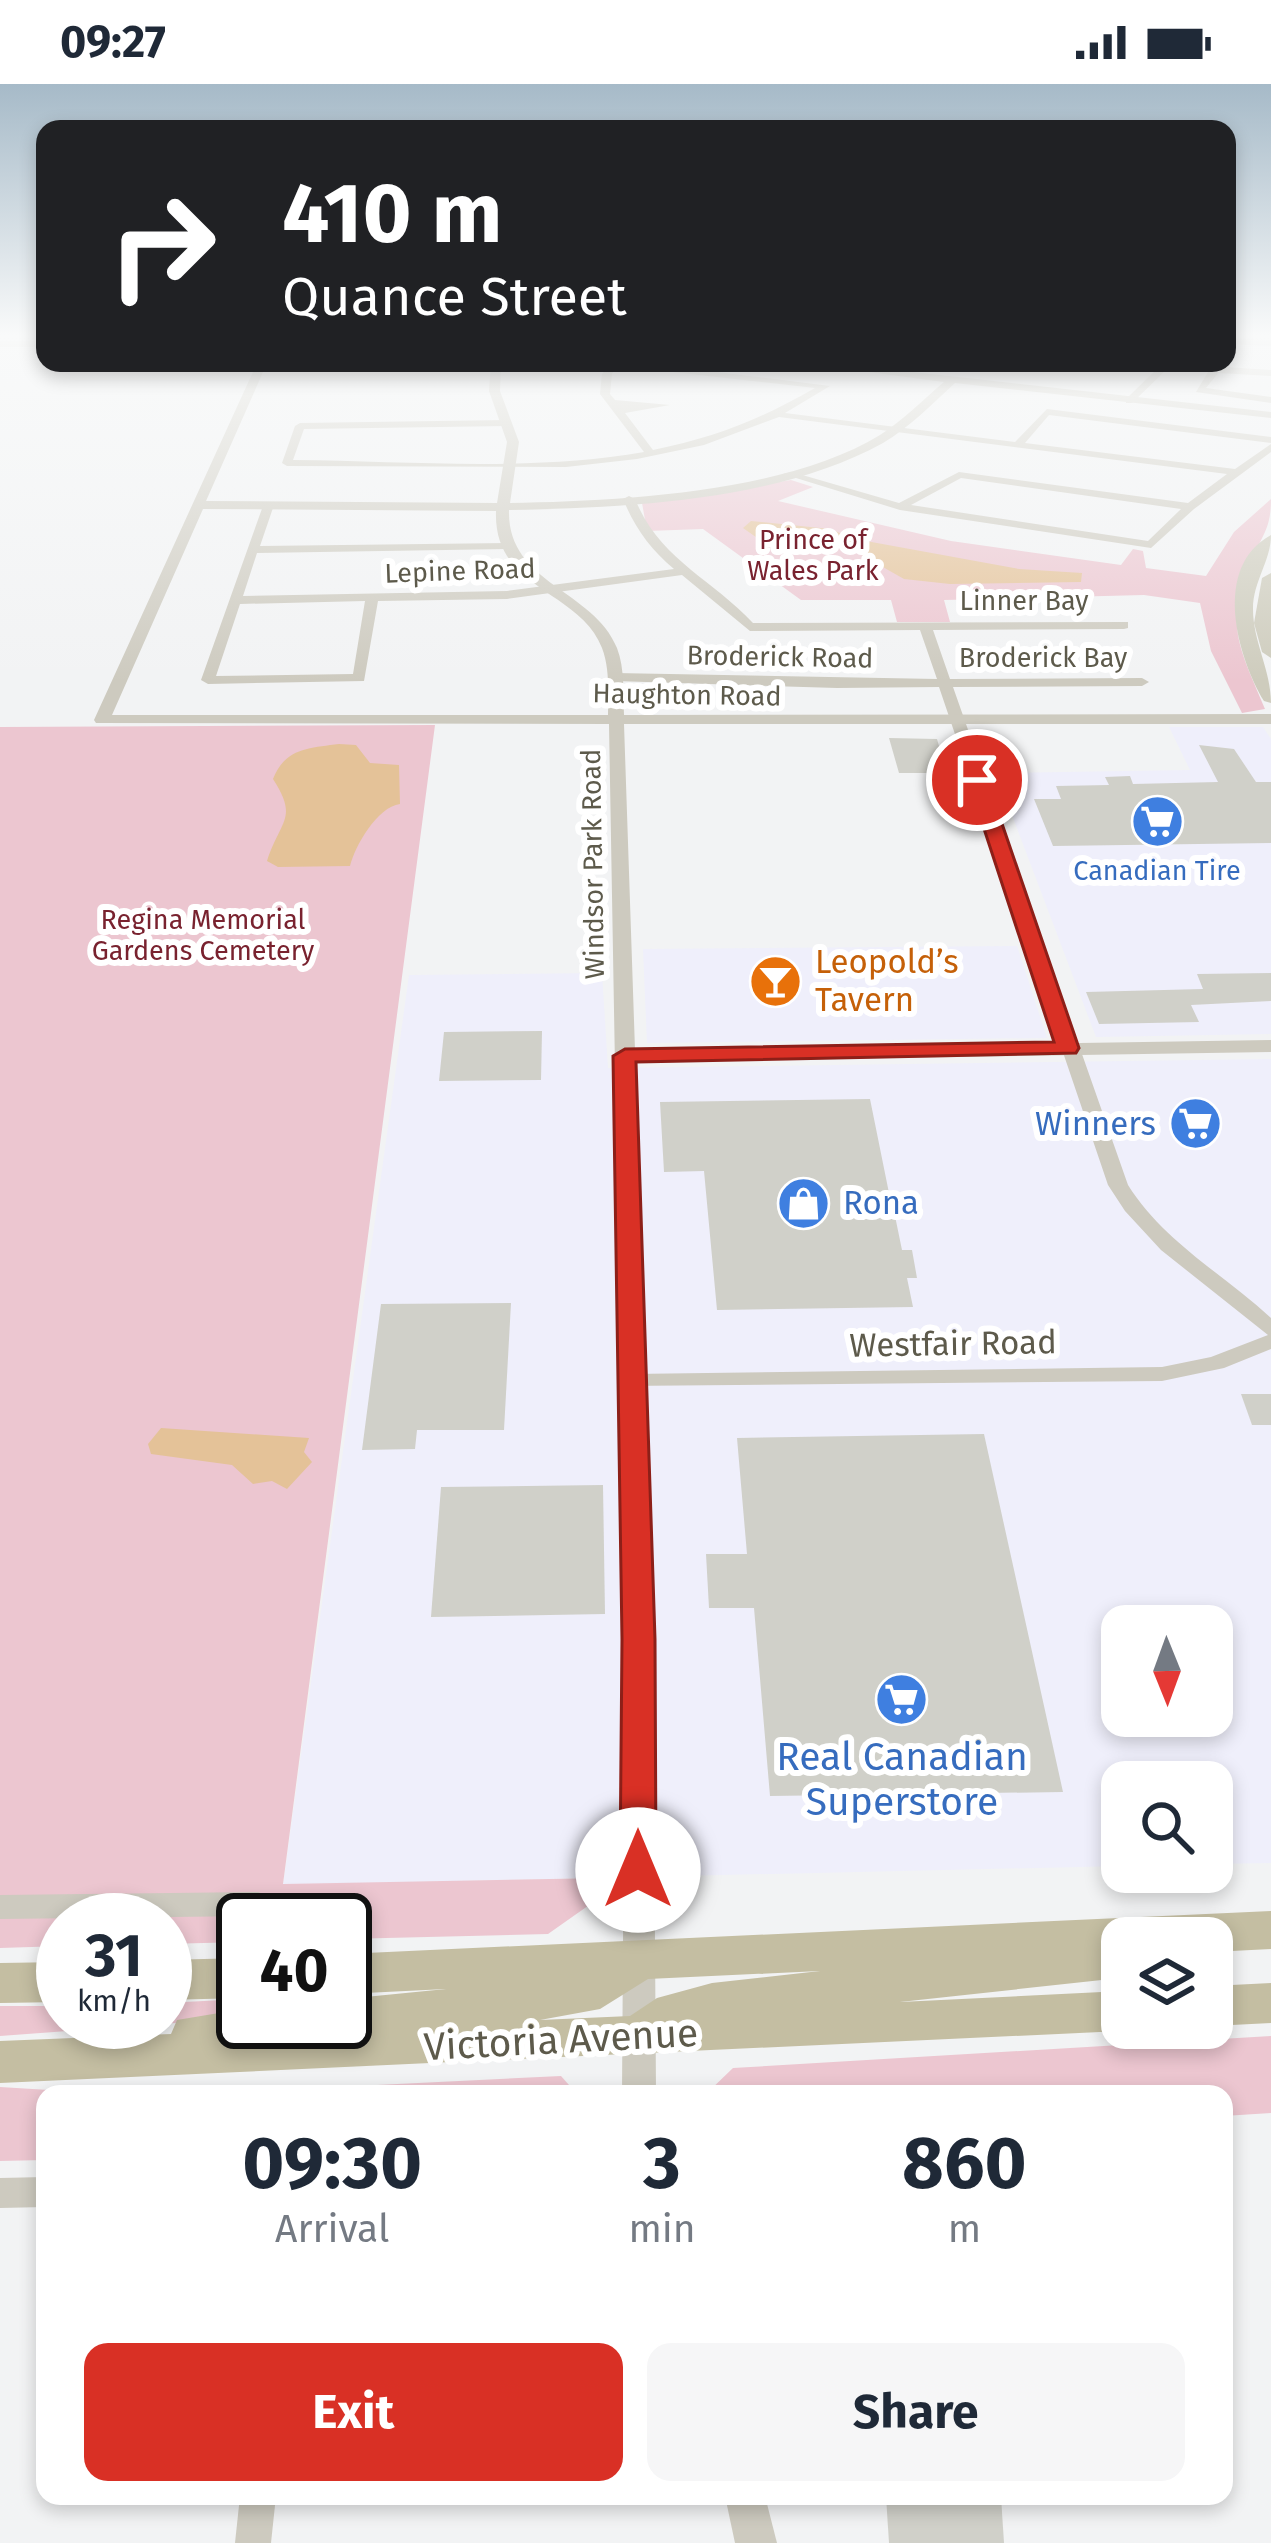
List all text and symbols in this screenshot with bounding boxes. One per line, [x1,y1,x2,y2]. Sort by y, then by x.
text: 09:27 [60,15,166,69]
text: 410 m [282,163,502,264]
icon: right [84,168,240,324]
text: Quance Street [282,265,627,329]
park label: Prince of Wales Park [747,524,879,587]
street label: Lepine Road [384,552,536,590]
street label: Linner Bay [960,585,1089,617]
street label: Broderick Road [686,639,874,675]
street label: Broderick Bay [959,642,1128,674]
street label: Haughton Road [592,677,782,713]
pin [926,729,1028,831]
icon: arrive [944,747,1010,813]
street label: Windsor Park Road [575,749,611,979]
supermarket icon: Canadian Tire [1129,793,1185,849]
place label: Canadian Tire [1073,855,1241,887]
park label: Regina Memorial Gardens Cemetery [92,904,315,967]
place label: Leopold’s Tavern [815,942,959,1020]
bar icon: Leopold’s Tavern [748,953,804,1009]
supermarket icon: Winners [1167,1096,1223,1152]
place label: Winners [1035,1104,1156,1144]
shop icon: Rona [776,1175,832,1231]
place label: Rona [843,1183,919,1223]
street label: Westfair Road [849,1322,1057,1366]
north arrow [1101,1605,1233,1737]
map controls [1101,1605,1233,2049]
supermarket icon: Real Canadian Superstore [874,1672,930,1728]
place label: Real Canadian Superstore [776,1734,1028,1825]
button: search [1101,1761,1233,1893]
position arrow [575,1807,701,1933]
speed limit sign: 40 [216,1893,372,2049]
button: layers [1101,1917,1233,2049]
text: 31 [85,1920,143,1992]
text: km/h [77,1983,151,2019]
street label: Victoria Avenue [423,2010,699,2070]
text: 09:30 [242,2121,422,2207]
text: 3 [643,2121,681,2207]
text: 860 [902,2121,1027,2207]
text: Arrival [275,2206,389,2252]
text: min [628,2206,696,2252]
text: m [948,2206,981,2252]
button: Exit [84,2343,623,2481]
button: Share [647,2343,1185,2481]

